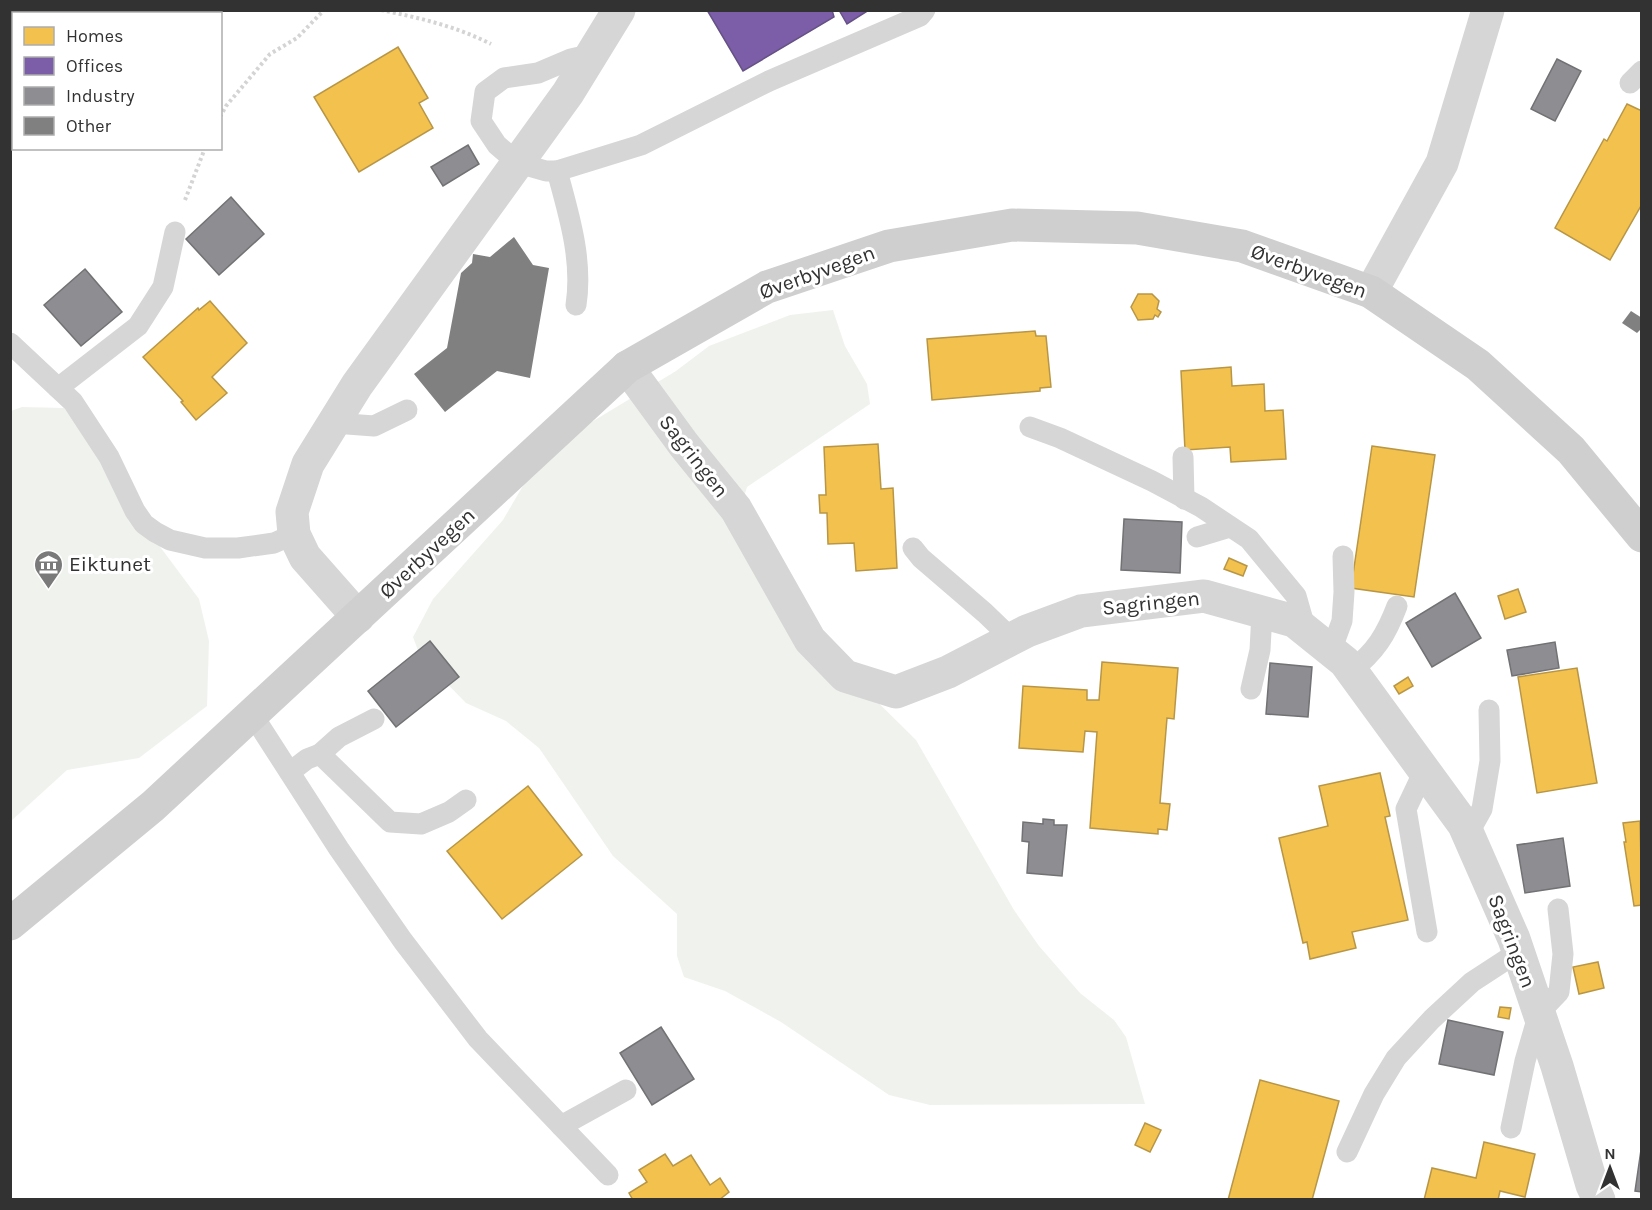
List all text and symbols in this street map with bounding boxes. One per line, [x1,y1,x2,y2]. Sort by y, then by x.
legend [12,12,222,150]
text: Homes [66,25,123,47]
text: Offices [66,55,123,77]
text: Industry [66,85,135,107]
text: Other [66,115,111,137]
street label: Øverbyvegen [1248,239,1370,303]
street label: Øverbyvegen [756,240,878,304]
street label: Sagringen [654,410,734,502]
street label: Øverbyvegen [374,503,480,603]
museum icon: Eiktunet [32,548,64,590]
place label: Eiktunet [69,552,151,576]
street label: Sagringen [1101,586,1201,620]
street label: Sagringen [1483,891,1541,991]
north arrow [1580,1138,1640,1198]
text: N [1604,1144,1616,1163]

